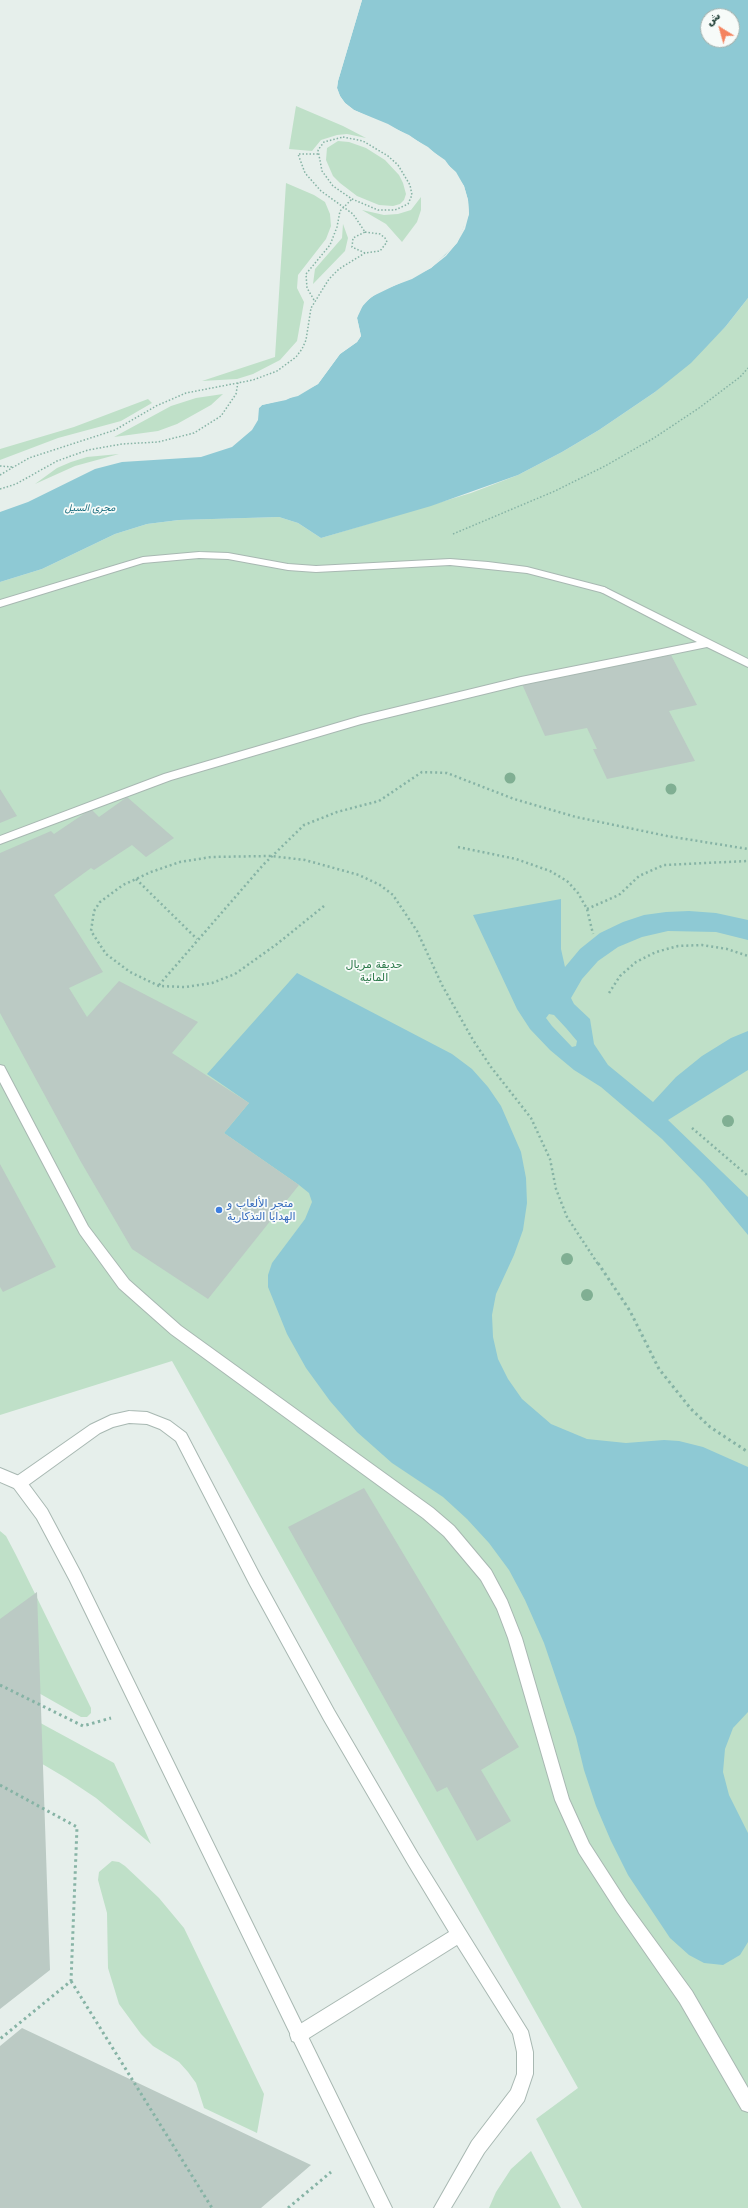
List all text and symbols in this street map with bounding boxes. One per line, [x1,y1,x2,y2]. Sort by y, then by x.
north arrow [700,8,740,48]
text: ش [703,9,723,29]
water label: مجرى السيل [65,502,115,514]
park label: حديقة مريال المائية [346,958,402,984]
place label: متجر الألعاب و الهدايا التذكارية [227,1197,296,1223]
marker: متجر الألعاب و الهدايا التذكارية [214,1205,224,1215]

